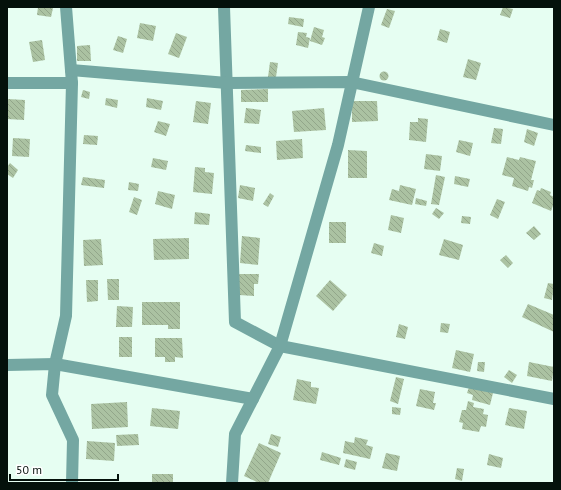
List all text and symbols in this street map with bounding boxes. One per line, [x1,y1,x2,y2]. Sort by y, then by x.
scale bar [10,456,118,482]
text: 50 m [16,462,42,477]

